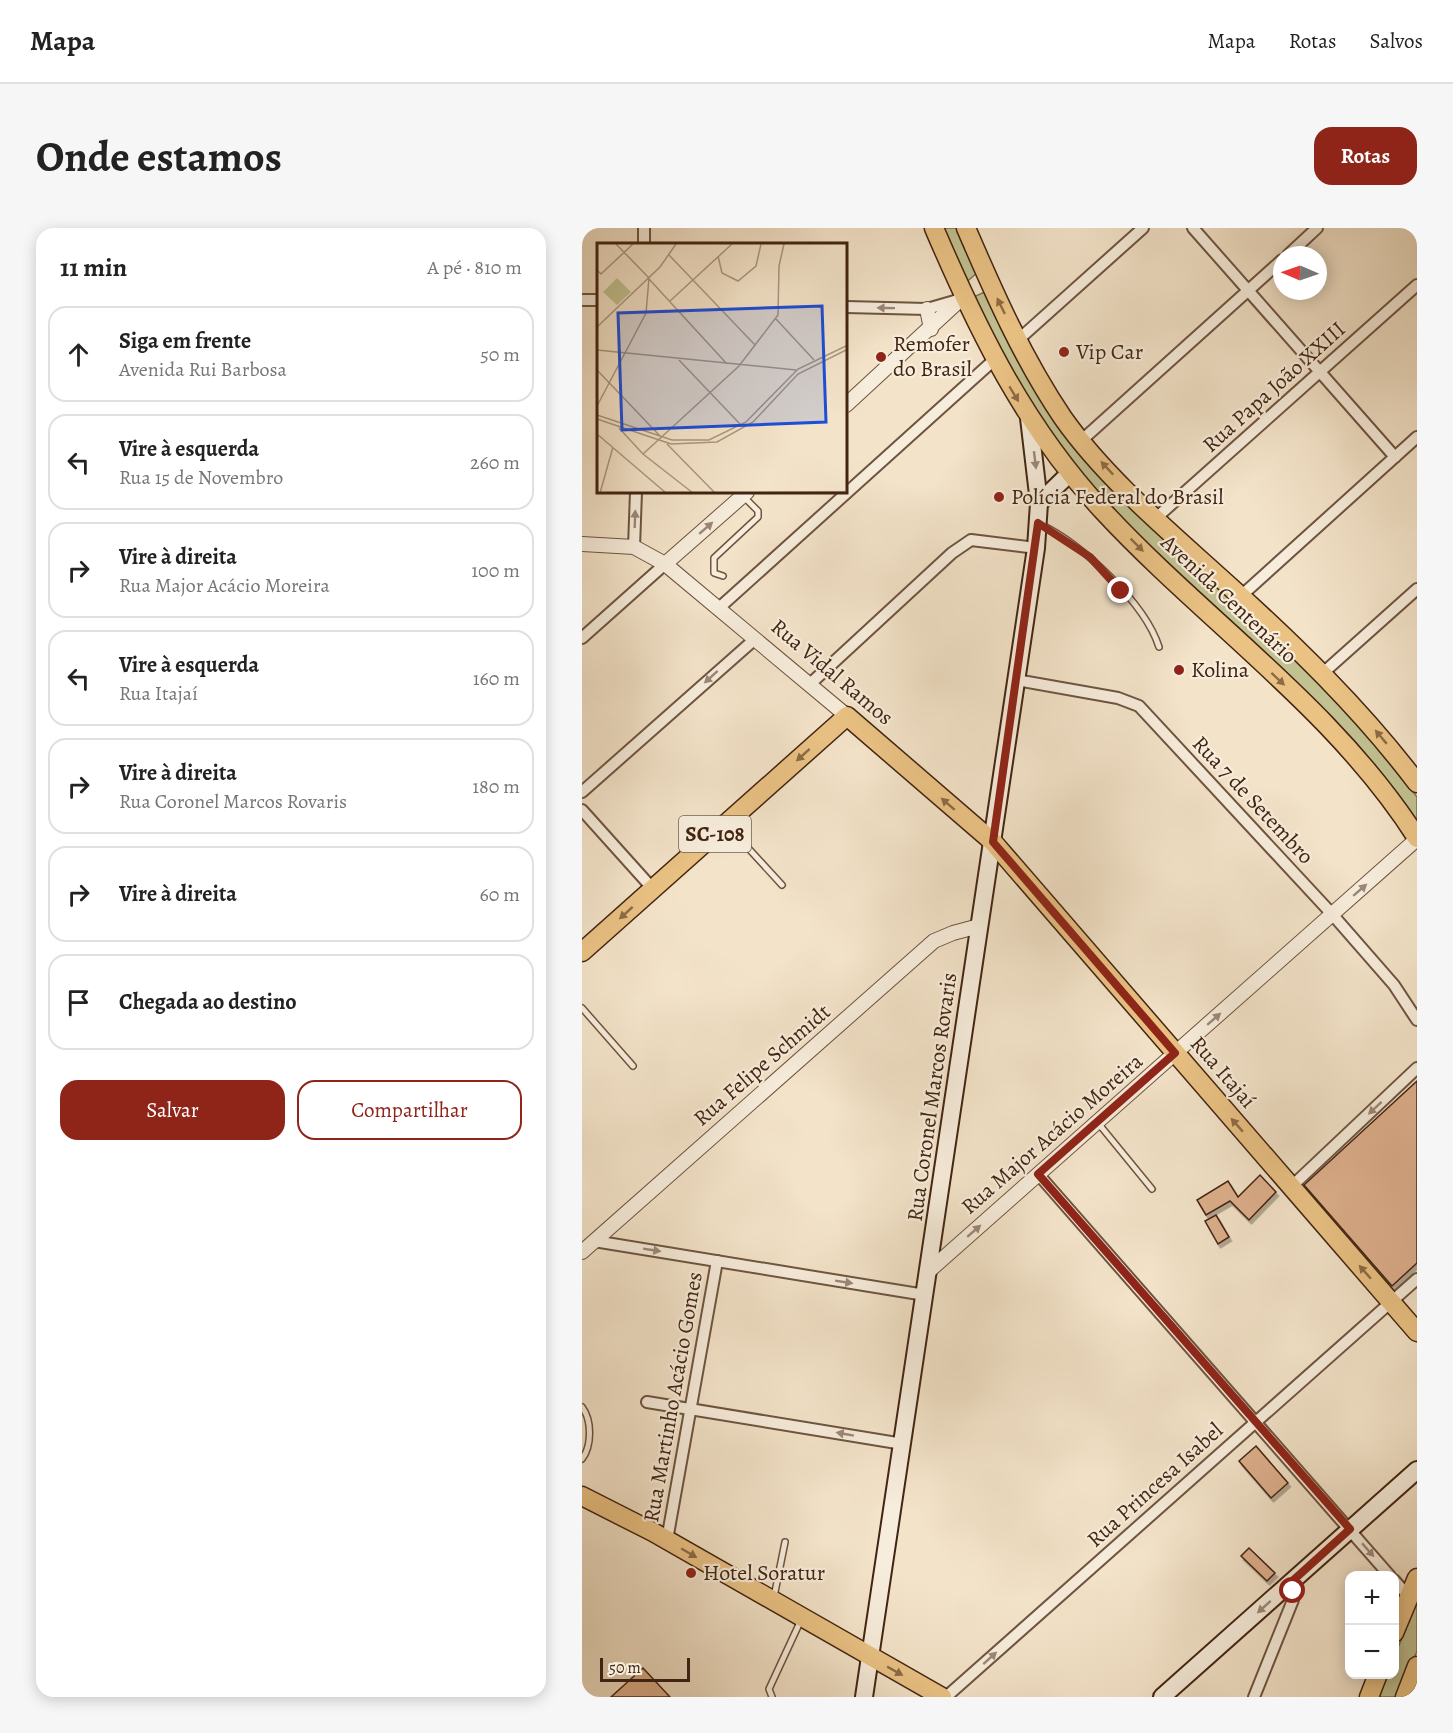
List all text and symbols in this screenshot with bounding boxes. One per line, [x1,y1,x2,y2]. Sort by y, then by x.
text: Mapa [30,22,95,60]
text: Mapa [1207,27,1256,55]
text: Rotas [1289,27,1336,55]
text: Salvos [1369,27,1423,55]
button: Rotas [1314,127,1417,185]
text: Onde estamos [36,128,282,185]
inset map [597,243,848,494]
north arrow [1273,246,1327,300]
text: 11 min [60,250,127,285]
text: A pé · 810 m [427,254,522,281]
one-way arrow [996,298,1006,315]
one-way arrow [876,303,895,313]
street label: Rua Papa João XXIII [1196,315,1352,459]
text: Siga em frente [119,326,251,356]
place label: Remofer do Brasil [893,329,972,384]
place label: Vip Car [1075,337,1143,367]
icon: ahead [62,338,95,371]
text: 50 m [480,341,520,368]
marker: Vip Car [1057,345,1071,359]
marker: Remofer do Brasil [874,350,888,364]
text: Avenida Rui Barbosa [119,356,287,383]
one-way arrow [1009,386,1020,402]
text: Vire à esquerda [119,434,259,464]
icon: left [62,446,95,479]
text: 260 m [470,449,520,476]
one-way arrow [1031,451,1040,470]
one-way arrow [1100,461,1114,476]
text: Rua 15 de Novembro [119,464,283,491]
place label: Polícia Federal do Brasil [1011,482,1224,512]
marker: Polícia Federal do Brasil [992,490,1006,504]
one-way arrow [630,510,640,529]
one-way arrow [698,522,713,535]
street label: Avenida Centenário [1153,527,1304,670]
one-way arrow [1129,538,1144,552]
text: Vire à direita [119,542,237,572]
icon: right [62,554,95,587]
text: 100 m [471,557,520,584]
text: Rua Major Acácio Moreira [119,572,330,599]
route end [1107,577,1133,603]
street label: Rua Vidal Ramos [764,612,900,732]
text: Vire à esquerda [119,650,259,680]
place label: Kolina [1191,655,1250,685]
icon: left [62,662,95,695]
marker: Kolina [1172,663,1186,677]
text: 160 m [473,665,520,692]
one-way arrow [704,670,719,683]
one-way arrow [1271,672,1286,686]
text: Rua Itajaí [119,680,198,707]
street label: Rua 7 de Setembro [1186,729,1321,871]
one-way arrow [1375,730,1388,745]
one-way arrow [796,748,811,762]
text: Vire à direita [119,758,237,788]
icon: right [62,770,95,803]
text: 180 m [472,773,520,800]
text: Rua Coronel Marcos Rovaris [119,788,347,815]
one-way arrow [941,798,956,811]
road number: SC-108 [679,816,751,852]
icon: right [62,878,95,911]
text: Vire à direita [119,879,237,909]
text: 60 m [480,881,520,908]
one-way arrow [1352,884,1367,897]
one-way arrow [618,906,634,919]
street label: Rua Coronel Marcos Rovaris [900,971,964,1223]
icon: arrive [62,986,95,1019]
text: Chegada ao destino [119,987,297,1017]
street label: Rua Felipe Schmidt [687,997,837,1133]
one-way arrow [1206,1013,1221,1026]
street label: Rua Itajaí [1183,1029,1263,1115]
street label: Rua Major Acácio Moreira [955,1046,1150,1221]
button: Salvar [60,1080,285,1140]
button: Compartilhar [297,1080,522,1140]
one-way arrow [1367,1101,1382,1115]
one-way arrow [1231,1117,1244,1133]
one-way arrow [966,1224,981,1238]
one-way arrow [643,1246,662,1255]
one-way arrow [1359,1265,1372,1280]
street label: Rua Martinho Acácio Gomes [636,1269,710,1525]
one-way arrow [835,1278,854,1287]
street label: Rua Princesa Isabel [1081,1416,1229,1554]
one-way arrow [836,1430,855,1439]
one-way arrow [1361,1542,1374,1558]
one-way arrow [681,1548,698,1558]
place label: Hotel Soratur [703,1558,825,1588]
marker: Hotel Soratur [684,1566,698,1580]
map controls [1345,1571,1399,1679]
button: + [1345,1571,1399,1625]
route start [1279,1577,1305,1603]
one-way arrow [1257,1600,1272,1613]
button: − [1345,1625,1399,1679]
one-way arrow [982,1652,997,1665]
scale bar [600,1655,690,1682]
text: 50 m [609,1657,641,1679]
one-way arrow [886,1666,903,1676]

